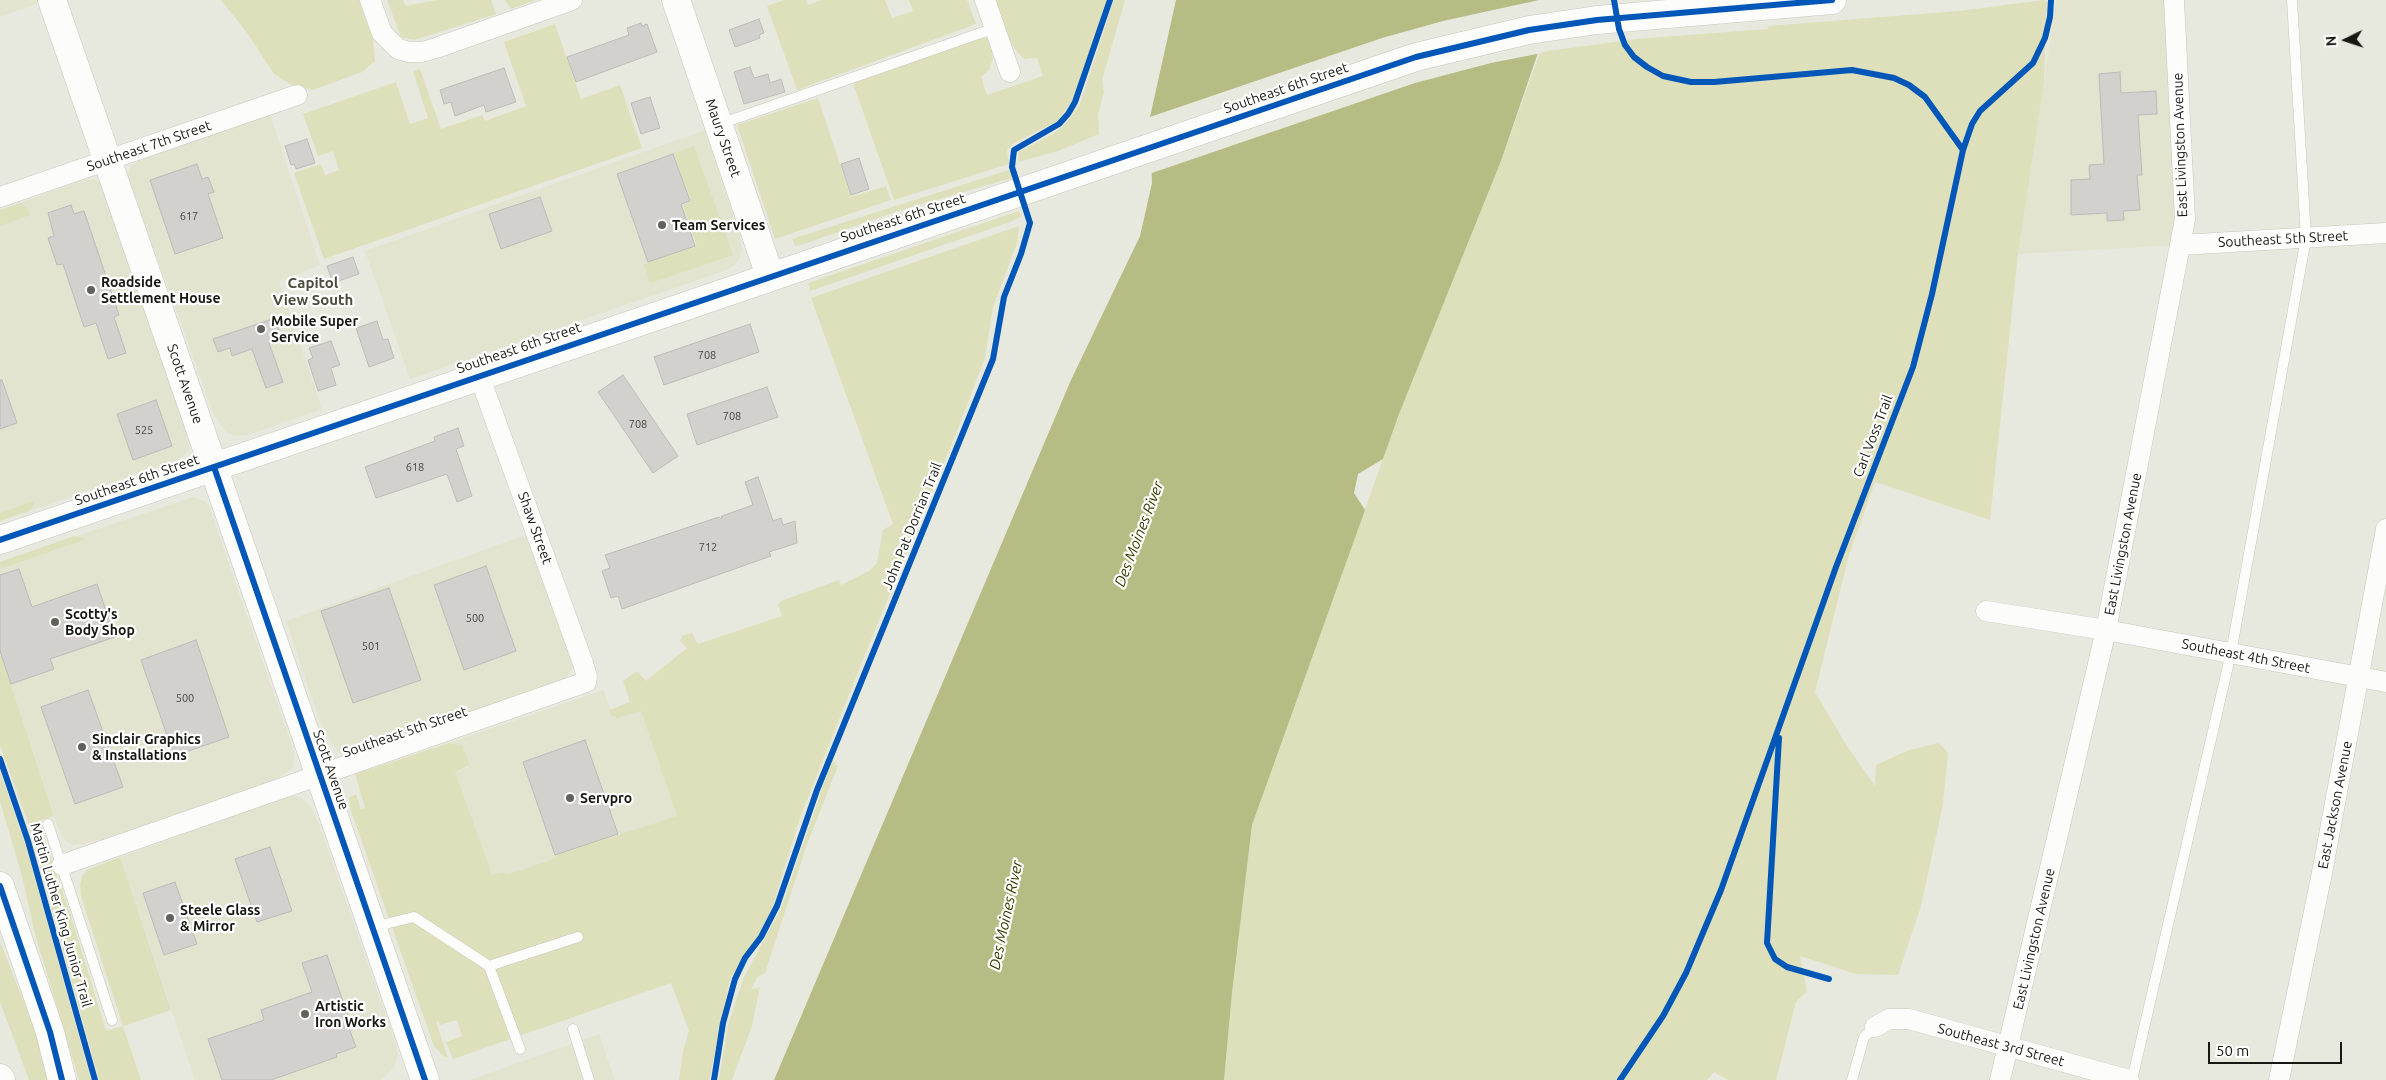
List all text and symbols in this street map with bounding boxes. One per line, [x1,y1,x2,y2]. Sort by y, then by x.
north arrow [2321,15,2371,65]
text: N [2323,35,2339,47]
street label: Southeast 6th Street [1222,59,1350,117]
street label: East Livingston Avenue [2169,72,2191,218]
street label: Maury Street [702,96,744,180]
street label: Southeast 7th Street [85,117,213,175]
street label: Southeast 6th Street [838,190,968,246]
house number: 617 [180,209,198,223]
place label: Team Services [672,217,765,233]
marker: Team Services [656,219,668,231]
street label: Southeast 5th Street [2217,227,2349,251]
place label: Roadside Settlement House [101,274,221,306]
district label: Capitol View South [273,274,353,309]
marker: Roadside Settlement House [85,284,97,296]
place label: Mobile Super Service [271,313,358,346]
street label: Southeast 6th Street [455,319,583,377]
marker: Mobile Super Service [255,323,267,335]
street label: Scott Avenue [163,342,207,426]
house number: 708 [698,348,716,362]
street label: Carl Voss Trail [1850,392,1896,480]
house number: 708 [723,409,741,423]
house number: 708 [629,417,647,431]
house number: 525 [135,423,153,437]
street label: Southeast 6th Street [73,451,201,509]
house number: 618 [406,460,424,474]
street label: John Pat Dorrian Trail [879,460,945,592]
street label: East Livingston Avenue [2101,471,2145,617]
water label: Des Moines River [1111,479,1167,589]
street label: Shaw Street [514,490,556,566]
house number: 712 [699,540,717,554]
place label: Scotty's Body Shop [65,606,135,638]
house number: 500 [466,611,484,625]
marker: Scotty's Body Shop [49,616,61,628]
street label: Southeast 4th Street [2180,635,2312,677]
house number: 501 [362,639,380,653]
house number: 500 [176,691,194,705]
street label: Southeast 5th Street [341,703,469,761]
street label: Scott Avenue [309,728,353,812]
place label: Sinclair Graphics & Installations [92,731,201,764]
street label: East Jackson Avenue [2314,740,2356,870]
marker: Sinclair Graphics & Installations [76,741,88,753]
place label: Servpro [580,790,632,806]
marker: Servpro [564,792,576,804]
street label: Martin Luther King Junior Trail [27,821,95,1009]
water label: Des Moines River [986,859,1026,971]
street label: East Livingston Avenue [2010,867,2058,1011]
place label: Steele Glass & Mirror [180,902,260,934]
marker: Steele Glass & Mirror [164,912,176,924]
place label: Artistic Iron Works [315,998,386,1030]
marker: Artistic Iron Works [299,1008,311,1020]
street label: Southeast 3rd Street [1936,1020,2066,1070]
scale bar [2211,1032,2345,1064]
text: 50 m [2216,1042,2249,1059]

